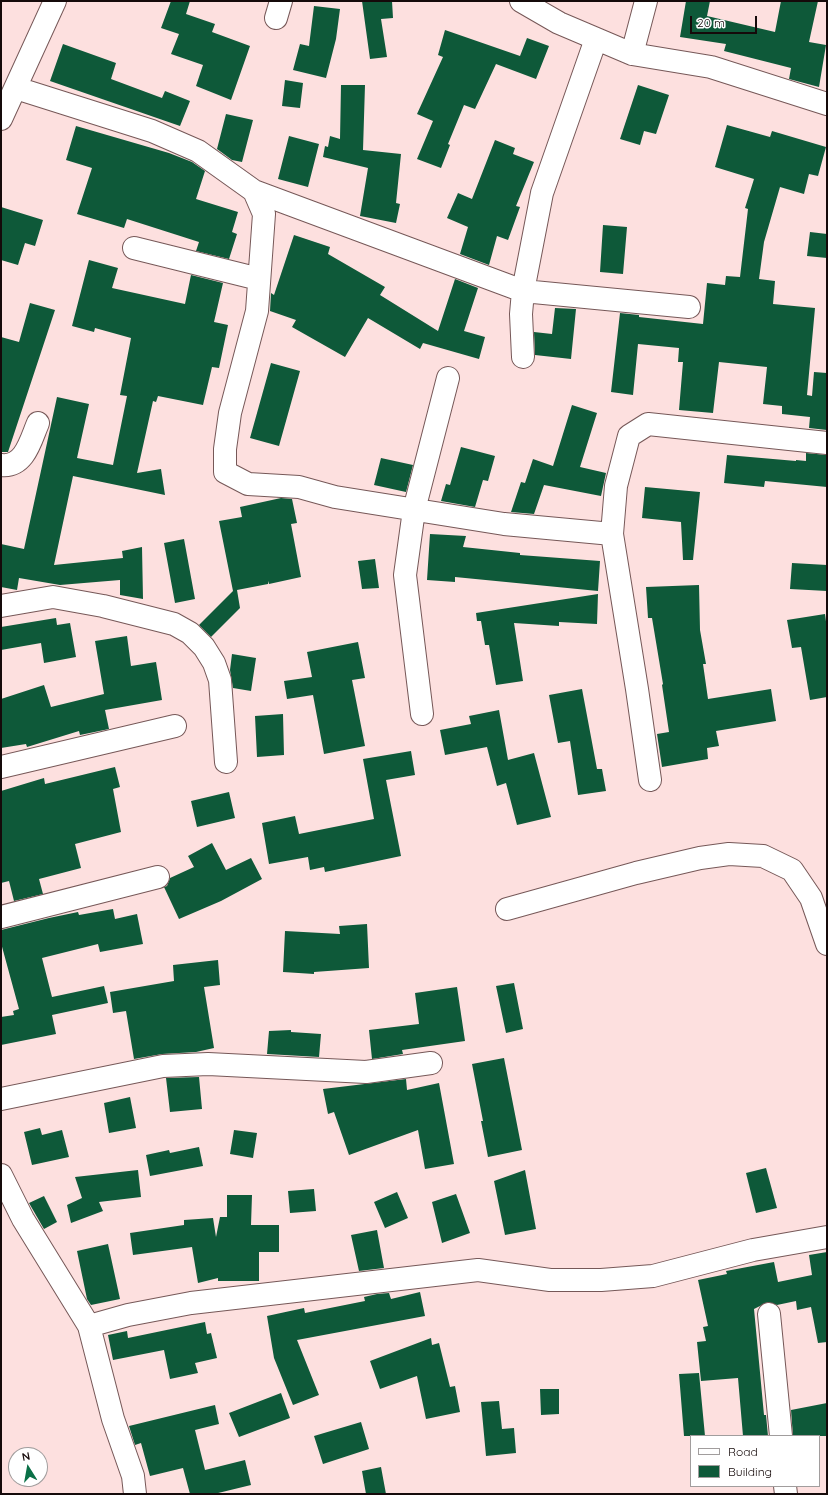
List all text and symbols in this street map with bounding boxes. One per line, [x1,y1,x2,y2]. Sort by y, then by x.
scale bar [692,8,759,34]
text: 20 m [697,15,725,30]
legend [690,1435,820,1487]
text: Road [728,1444,758,1459]
north arrow [8,1447,48,1487]
text: N [21,1449,31,1464]
text: Building [728,1464,772,1479]

